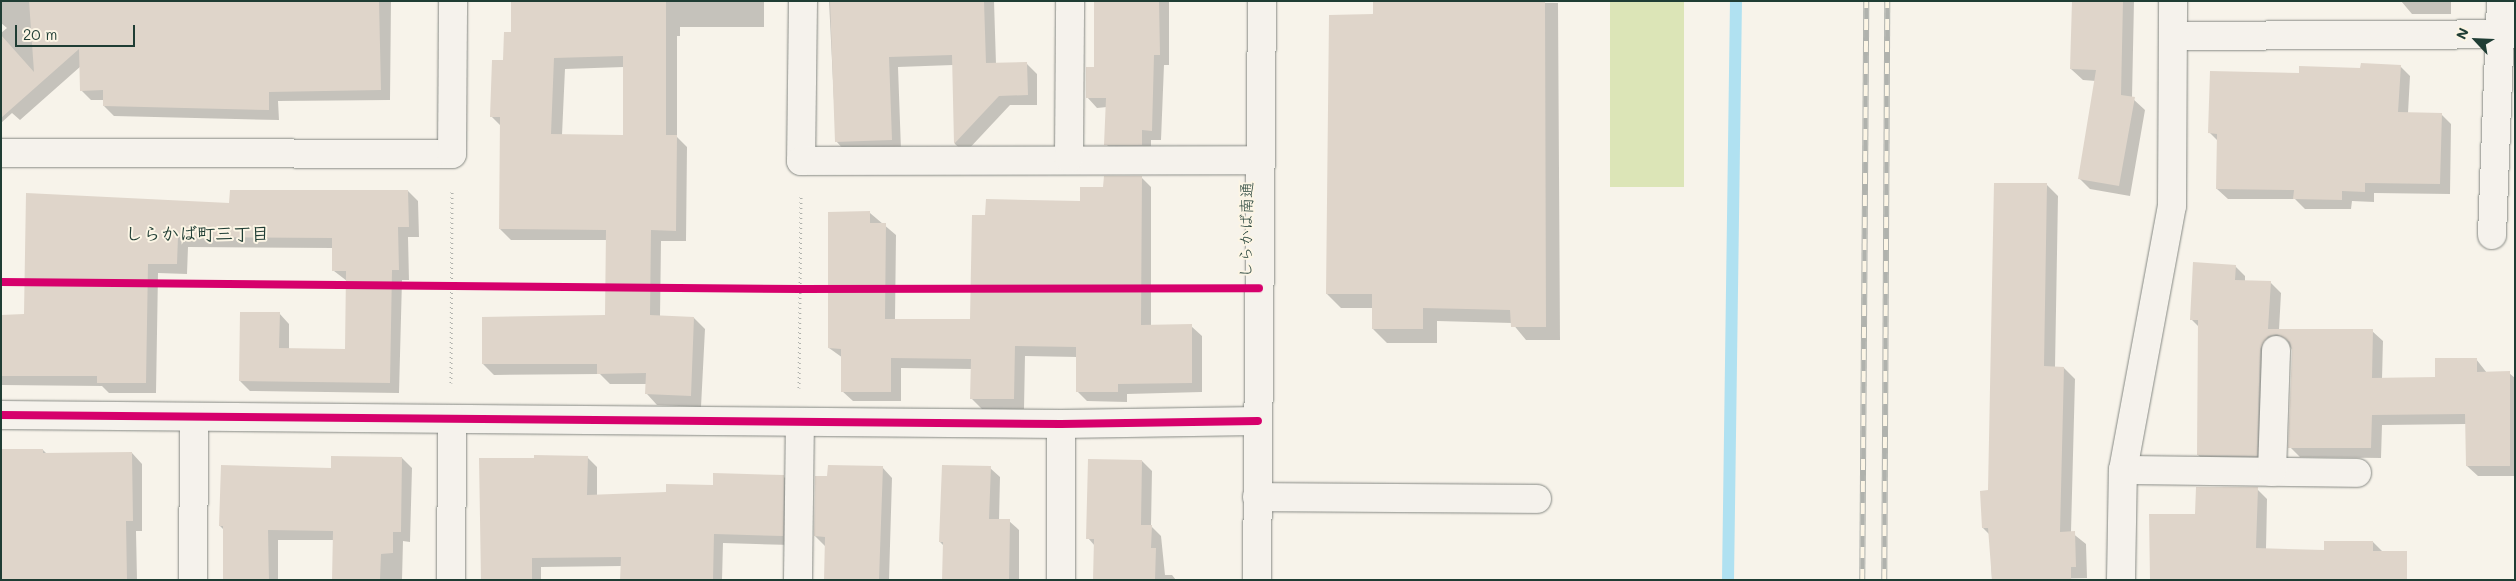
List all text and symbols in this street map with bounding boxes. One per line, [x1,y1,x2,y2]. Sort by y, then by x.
scale bar [18,15,138,47]
north arrow [2451,15,2501,65]
text: 20 m [23,24,57,44]
text: N [2451,25,2473,42]
street label: しらかば南通 [1236,182,1256,278]
district label: しらかば町三丁目 [125,222,269,244]

